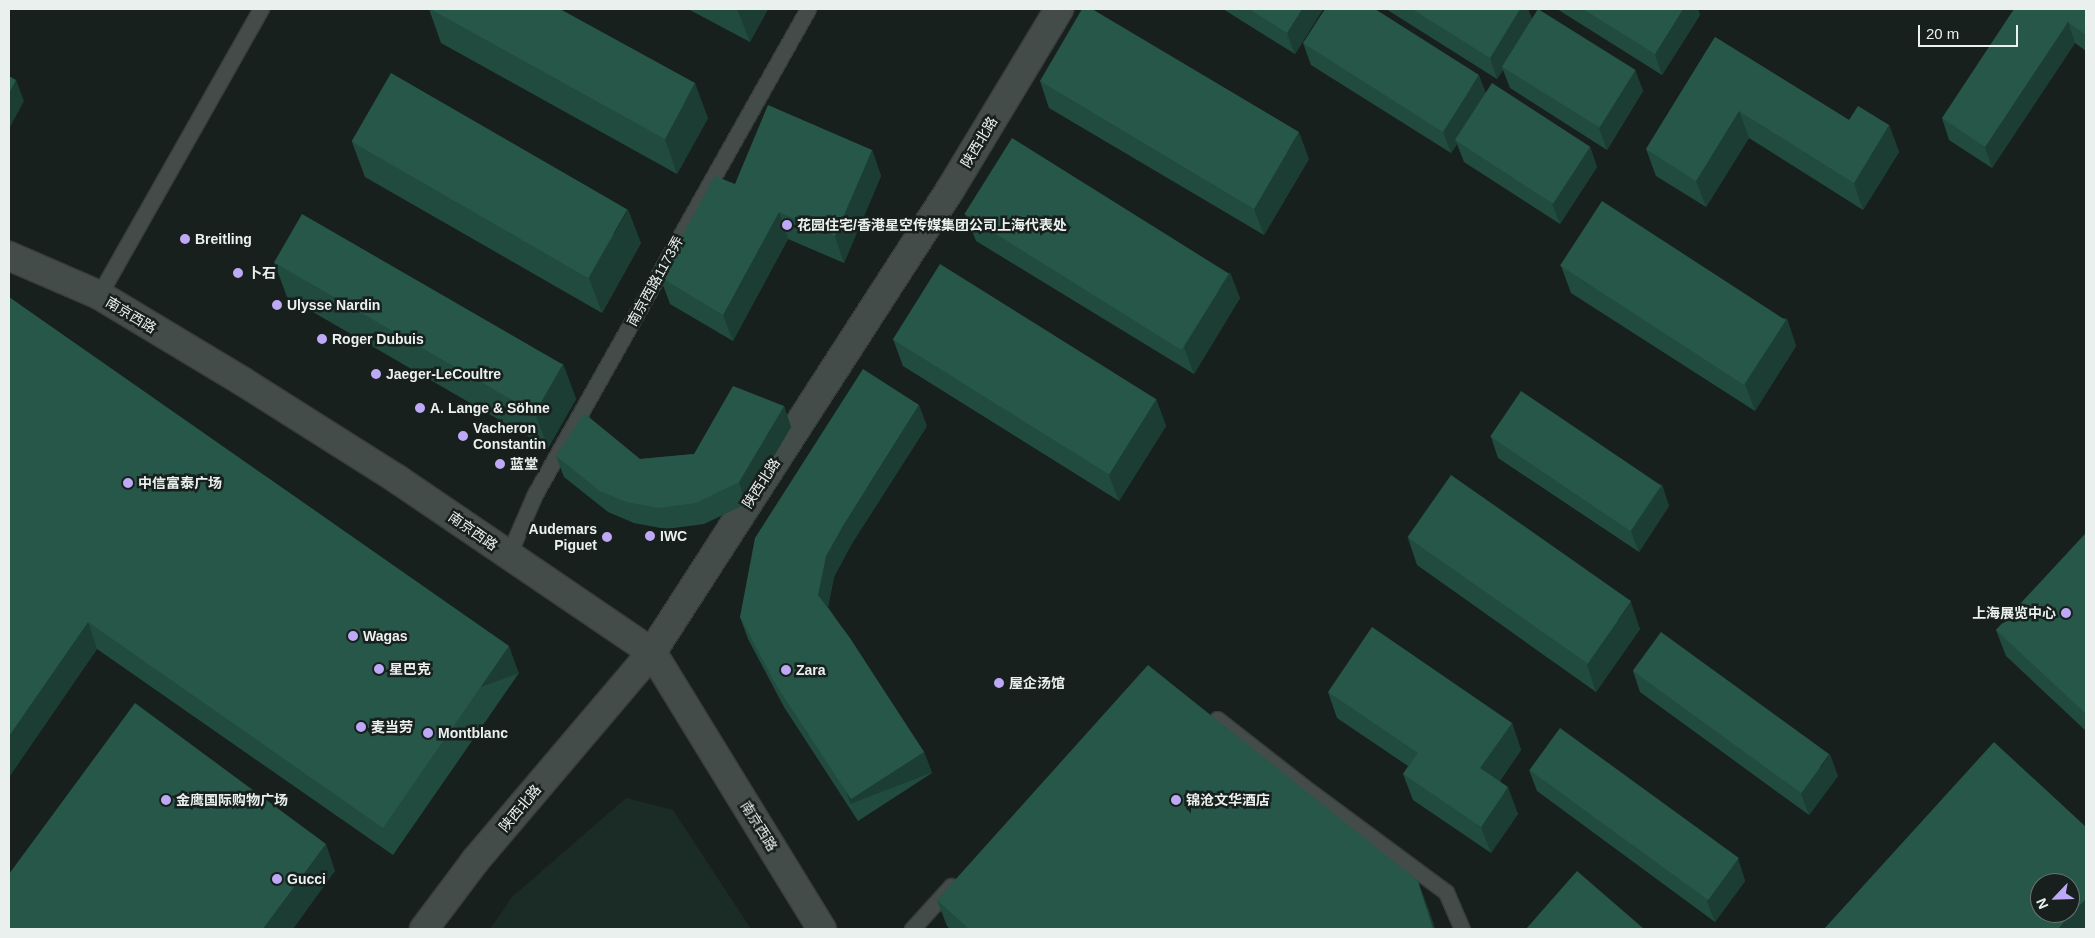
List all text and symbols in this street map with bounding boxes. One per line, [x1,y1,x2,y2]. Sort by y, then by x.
scale bar [1920,15,2020,47]
text: 20 m [1926,25,1959,42]
street label: 陕西北路 [957,114,1001,170]
place label: 花园住宅/香港星空传媒集团公司上海代表处 [797,217,1067,233]
marker: 花园住宅/香港星空传媒集团公司上海代表处 [781,219,793,231]
place label: Breitling [195,231,252,247]
marker: Breitling [179,233,191,245]
street label: 南京西路1173弄 [623,233,687,329]
place label: 卜石 [248,265,276,281]
marker: 卜石 [232,267,244,279]
street label: 南京西路 [103,293,159,337]
place label: Ulysse Nardin [287,297,380,313]
marker: Ulysse Nardin [271,299,283,311]
place label: Roger Dubuis [332,331,424,347]
marker: Roger Dubuis [316,333,328,345]
place label: Jaeger-LeCoultre [386,366,501,382]
marker: Jaeger-LeCoultre [370,368,382,380]
place label: A. Lange & Söhne [430,400,550,416]
marker: A. Lange & Söhne [414,402,426,414]
place label: Vacheron Constantin [473,420,546,452]
marker: Vacheron Constantin [457,430,469,442]
street label: 陕西北路 [739,455,783,511]
place label: 蓝堂 [510,456,538,472]
marker: 蓝堂 [494,458,506,470]
place label: 中信富泰广场 [138,475,222,491]
marker: 中信富泰广场 [122,477,134,489]
street label: 南京西路 [445,508,501,554]
place label: Audemars Piguet [529,521,597,554]
place label: IWC [660,528,687,544]
marker: IWC [644,530,656,542]
marker: Audemars Piguet [601,531,613,543]
place label: 上海展览中心 [1972,605,2056,621]
marker: 上海展览中心 [2060,607,2072,619]
place label: Wagas [363,628,408,644]
marker: Wagas [347,630,359,642]
place label: 星巴克 [389,661,431,677]
place label: Zara [796,662,826,678]
marker: 星巴克 [373,663,385,675]
marker: Zara [780,664,792,676]
place label: 屋企汤馆 [1009,675,1065,691]
marker: 屋企汤馆 [993,677,1005,689]
place label: 麦当劳 [371,719,413,735]
marker: 麦当劳 [355,721,367,733]
place label: Montblanc [438,725,508,741]
marker: Montblanc [422,727,434,739]
street label: 陕西北路 [496,781,544,835]
place label: 金鹰国际购物广场 [176,792,288,808]
place label: 锦沧文华酒店 [1186,792,1270,808]
marker: 金鹰国际购物广场 [160,794,172,806]
marker: 锦沧文华酒店 [1170,794,1182,806]
street label: 南京西路 [737,798,781,854]
place label: Gucci [287,871,326,887]
marker: Gucci [271,873,283,885]
north arrow [2030,873,2080,923]
text: N [2033,896,2052,912]

